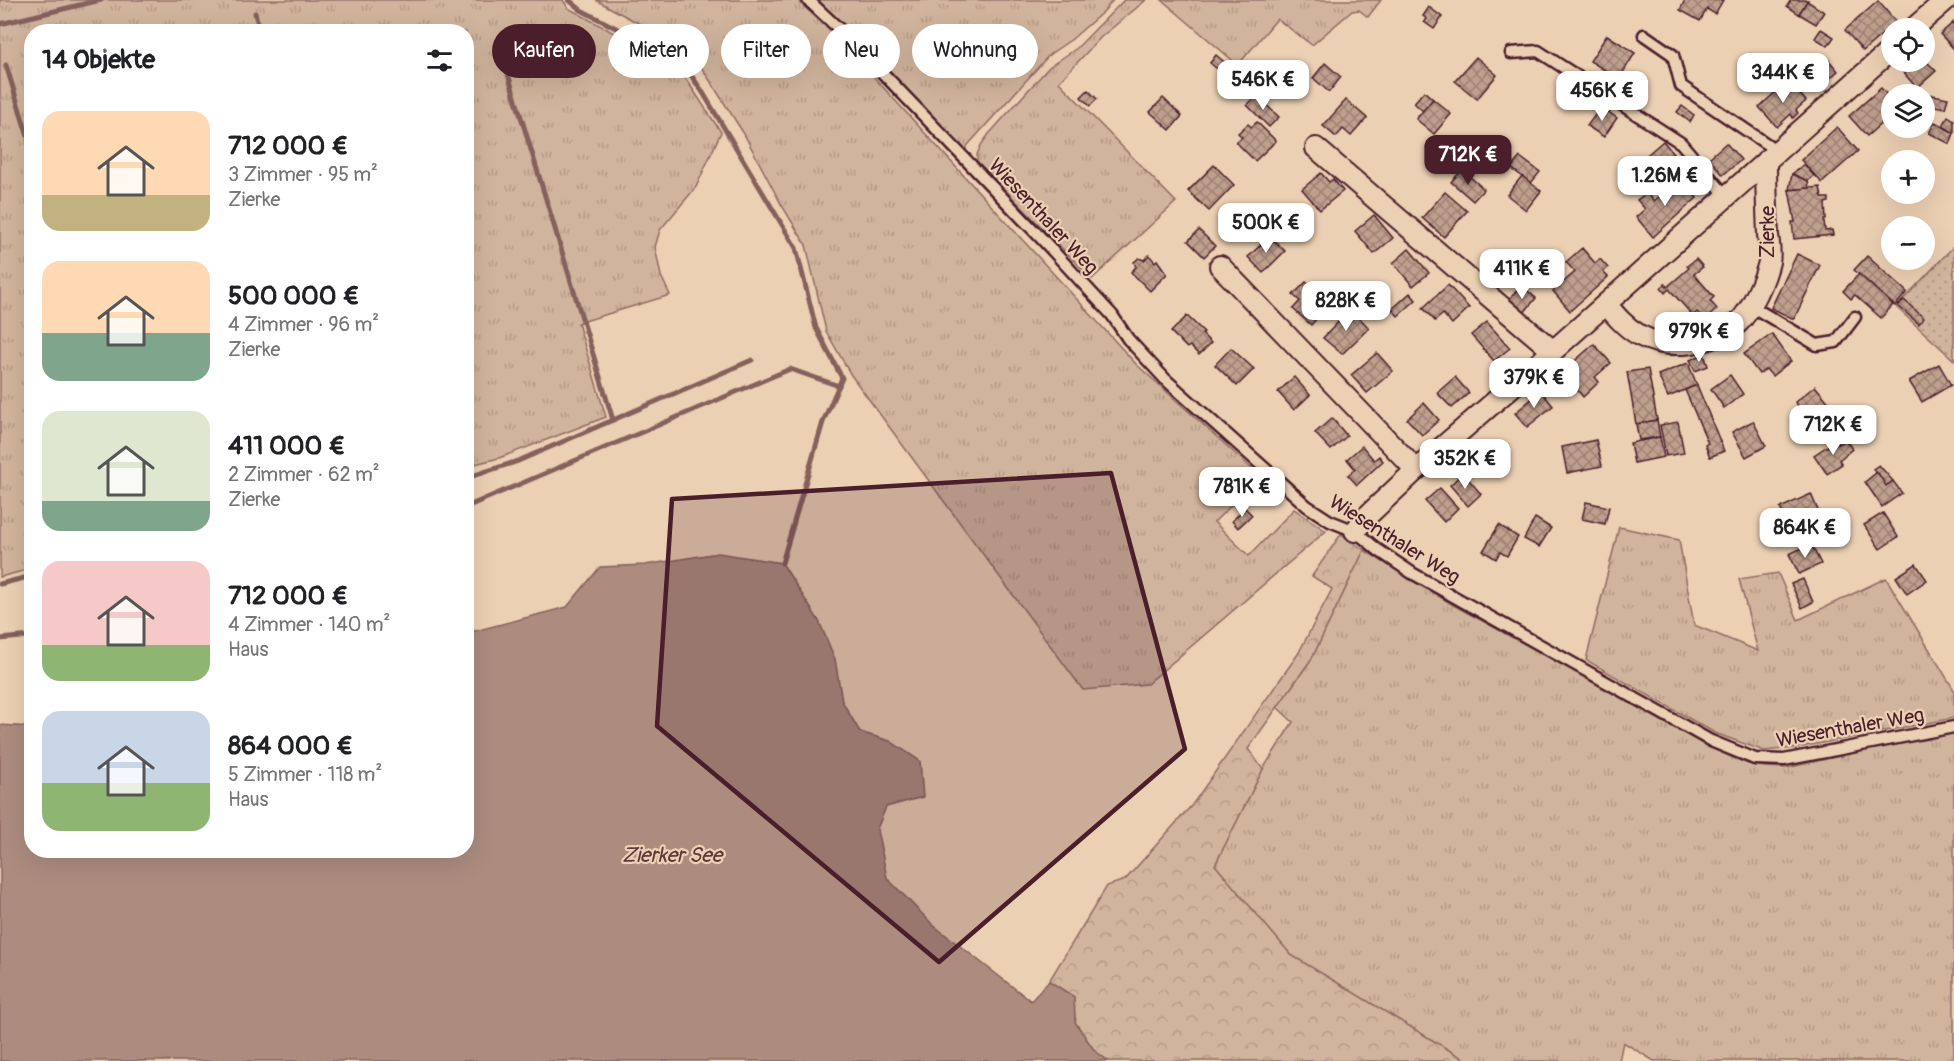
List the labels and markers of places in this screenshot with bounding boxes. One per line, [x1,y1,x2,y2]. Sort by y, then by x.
pin: 344K € [1734,53,1832,104]
pin: 546K € [1214,60,1312,111]
pin: 456K € [1553,71,1651,122]
pin: 712K € [1419,135,1517,186]
pin: 1.26M € [1610,156,1720,207]
pin: 500K € [1217,203,1315,254]
pin: 411K € [1473,249,1571,300]
pin: 828K € [1297,281,1395,332]
pin: 979K € [1650,312,1748,363]
pin: 379K € [1485,358,1583,409]
pin: 712K € [1784,405,1882,456]
pin: 352K € [1416,439,1514,490]
pin: 781K € [1193,467,1291,518]
pin: 864K € [1756,508,1854,559]

